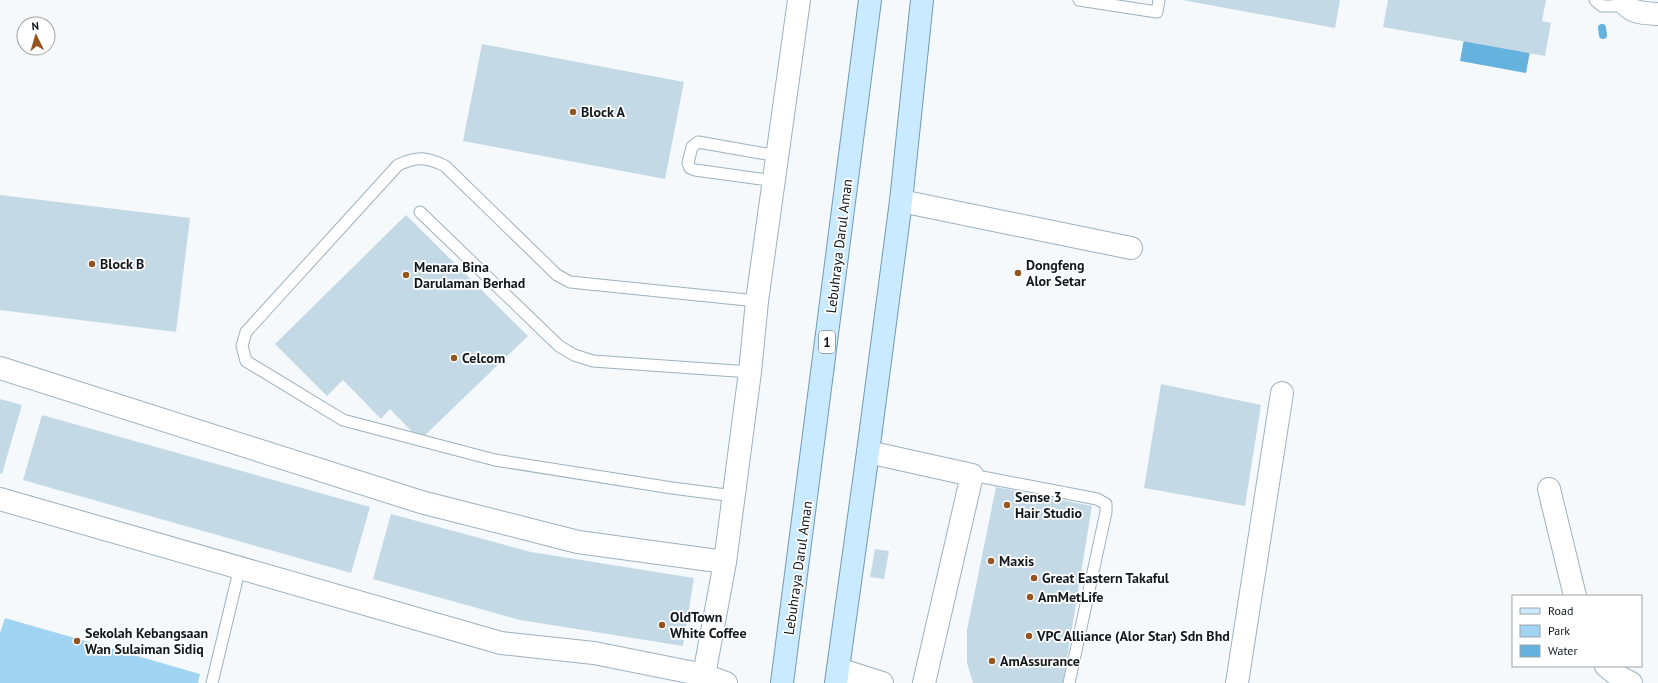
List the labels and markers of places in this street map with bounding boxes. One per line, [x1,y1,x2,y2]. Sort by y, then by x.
place label: Block A [581,103,625,121]
marker: Block A [568,107,578,117]
place label: Block B [100,255,144,273]
place label: Dongfeng Alor Setar [1026,256,1086,290]
place label: Menara Bina Darulaman Berhad [414,258,525,292]
marker: Block B [87,259,97,269]
marker: Dongfeng Alor Setar [1013,268,1023,278]
marker: Menara Bina Darulaman Berhad [401,270,411,280]
place label: Celcom [462,349,505,367]
marker: Celcom [449,353,459,363]
place label: Sense 3 Hair Studio [1015,488,1082,522]
marker: Sense 3 Hair Studio [1002,500,1012,510]
place label: Maxis [999,552,1034,570]
marker: Maxis [986,556,996,566]
place label: Great Eastern Takaful [1042,569,1170,587]
marker: Great Eastern Takaful [1029,573,1039,583]
place label: AmMetLife [1038,588,1103,606]
marker: AmMetLife [1025,592,1035,602]
place label: OldTown White Coffee [670,608,747,642]
marker: OldTown White Coffee [657,620,667,630]
place label: Sekolah Kebangsaan Wan Sulaiman Sidiq [85,624,208,658]
place label: VPC Alliance (Alor Star) Sdn Bhd [1036,627,1230,645]
marker: VPC Alliance (Alor Star) Sdn Bhd [1024,631,1034,641]
marker: Sekolah Kebangsaan Wan Sulaiman Sidiq [72,636,82,646]
place label: AmAssurance [1000,652,1080,670]
marker: AmAssurance [987,656,997,666]

